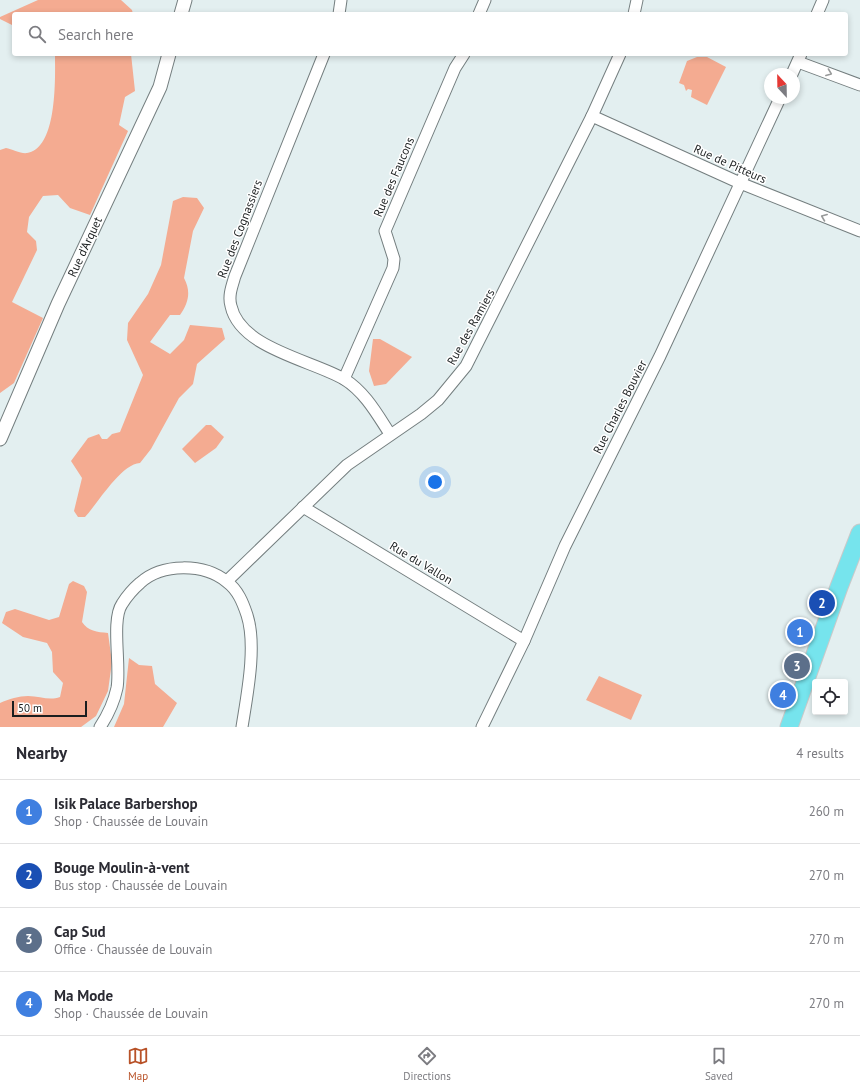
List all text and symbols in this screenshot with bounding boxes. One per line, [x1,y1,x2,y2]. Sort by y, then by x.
search box [12,12,848,56]
icon: search [26,23,48,45]
text: Search here [58,25,134,44]
north arrow [764,68,800,104]
one-way arrow [825,69,832,77]
street label: Rue des Faucons [370,135,417,219]
street label: Rue de Pitteurs [691,141,769,186]
street label: Rue des Cognassiers [214,178,265,280]
one-way arrow [820,213,827,221]
street label: Rue d'Arquet [64,214,105,279]
street label: Rue des Ramiers [443,286,498,367]
street label: Rue Charles Bouvier [589,357,650,456]
your location [425,472,445,492]
street label: Rue du Vallon [387,538,455,587]
pin: 2 [809,588,835,618]
pin: 1 [787,617,813,647]
pin: 3 [784,651,810,681]
map controls [812,679,848,715]
button: locate [812,679,848,715]
pin: 4 [770,680,796,710]
scale bar [12,699,87,718]
text: 50 m [18,701,42,715]
text: Nearby [16,742,67,764]
text: 4 results [796,745,844,762]
text: Isik Palace Barbershop [54,794,198,813]
text: 1 [25,803,33,820]
text: 260 m [809,803,844,820]
text: Shop · Chaussée de Louvain [54,813,208,830]
text: Bouge Moulin-à-vent [54,858,190,877]
text: 2 [25,867,33,884]
text: 270 m [809,867,844,884]
text: Bus stop · Chaussée de Louvain [54,877,227,894]
text: Cap Sud [54,922,106,941]
text: 3 [25,931,33,948]
text: 270 m [809,931,844,948]
text: Office · Chaussée de Louvain [54,941,212,958]
text: Ma Mode [54,986,113,1005]
text: 4 [25,995,33,1012]
text: 270 m [809,995,844,1012]
text: Shop · Chaussée de Louvain [54,1005,208,1022]
tab: Map [127,1045,149,1083]
tab: Directions [403,1045,451,1083]
tab: Saved [705,1045,733,1083]

